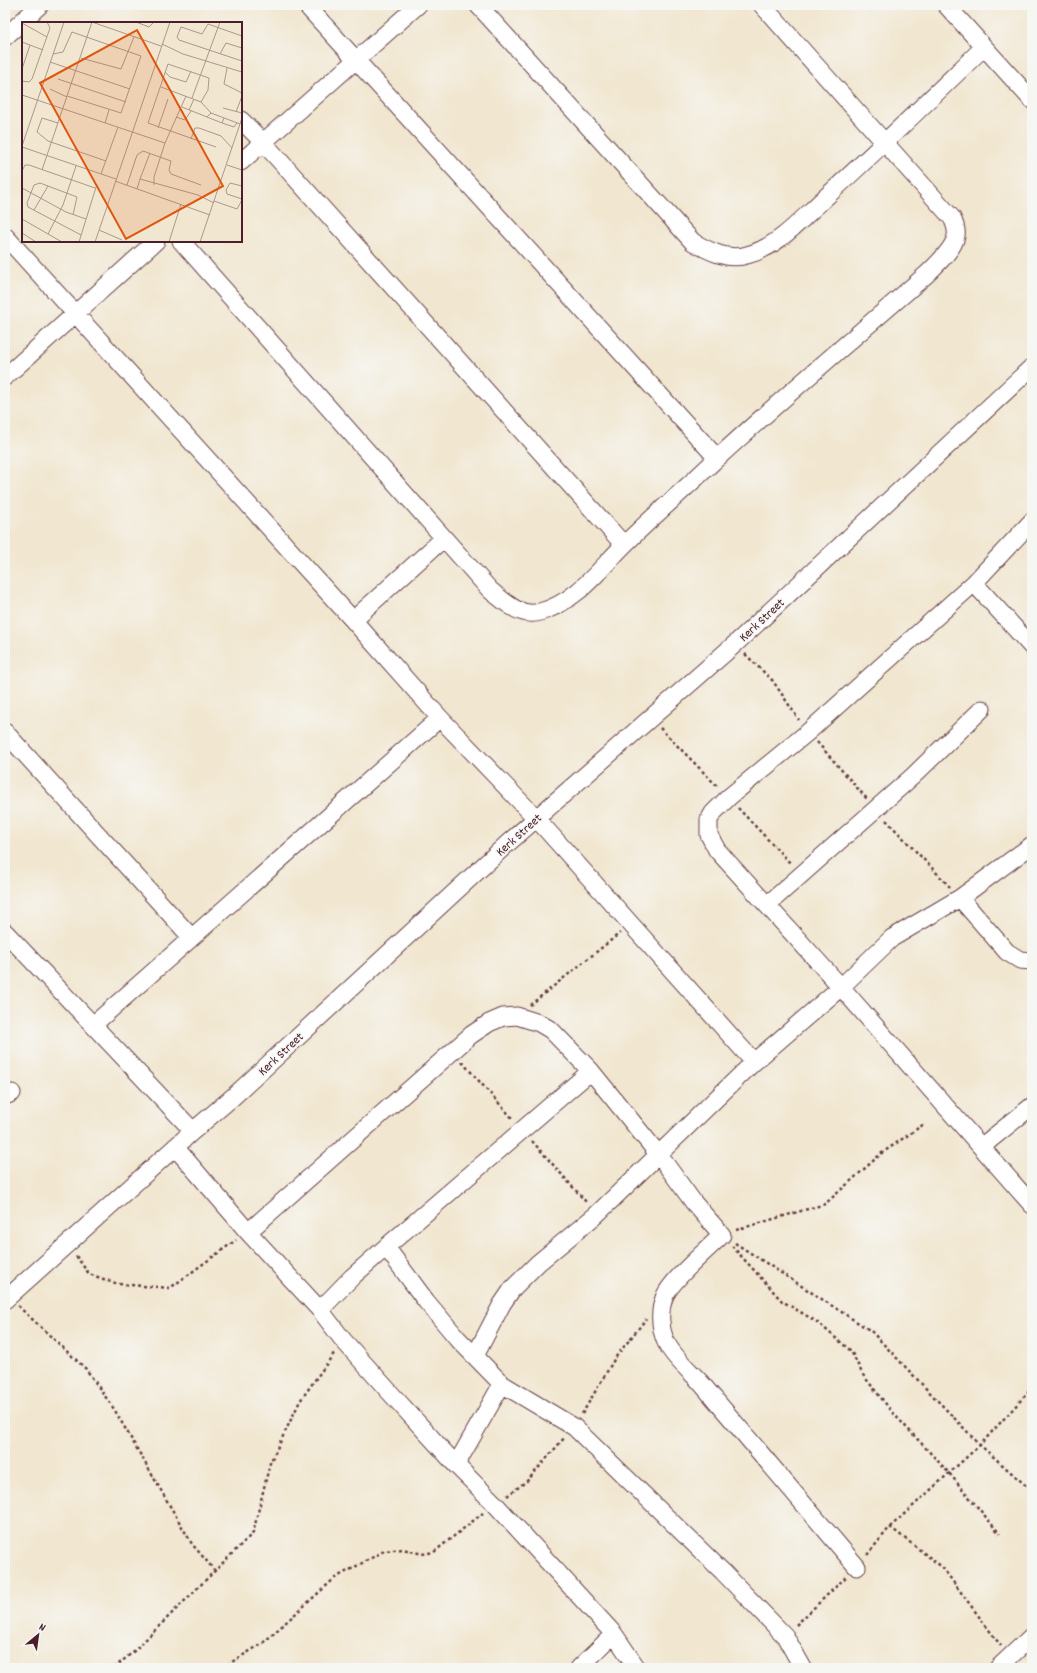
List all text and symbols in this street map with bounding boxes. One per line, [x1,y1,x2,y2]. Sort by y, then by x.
inset map [22,22,242,242]
street label: Kerk Street [736,594,790,647]
street label: Kerk Street [492,810,547,862]
street label: Kerk Street [255,1028,309,1081]
north arrow [18,1615,58,1655]
text: N [36,1620,49,1637]

